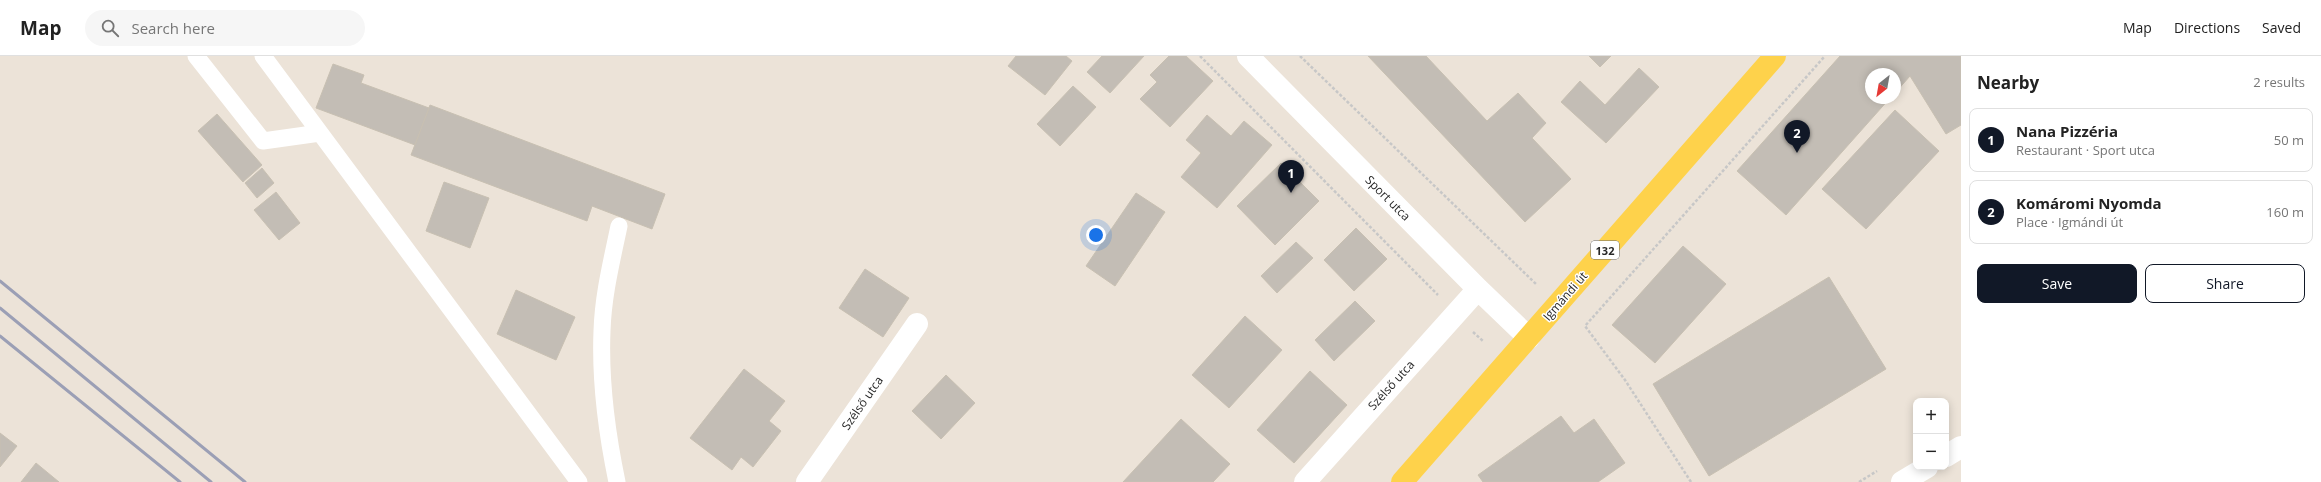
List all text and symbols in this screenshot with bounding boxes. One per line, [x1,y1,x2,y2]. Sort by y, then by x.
search box [85,10,365,46]
text: Map [20,15,61,41]
icon: search [99,17,121,39]
text: Search here [131,18,215,38]
text: Map [2123,18,2152,37]
text: Directions [2174,18,2240,37]
text: Saved [2262,18,2301,37]
north arrow [1865,68,1901,104]
text: Nearby [1977,71,2039,94]
text: 2 results [2253,73,2305,91]
pin: 2 [1784,120,1810,153]
text: Nana Pizzéria [2016,121,2118,141]
text: 1 [1987,131,1995,149]
text: 50 m [2274,131,2304,149]
text: Restaurant · Sport utca [2016,141,2155,159]
pin: 1 [1278,160,1304,193]
street label: Sport utca [1362,172,1414,224]
text: Komáromi Nyomda [2016,193,2162,213]
text: 2 [1987,203,1995,221]
text: 160 m [2266,203,2304,221]
text: Place · Igmándi út [2016,213,2123,231]
your location [1086,225,1106,245]
road number: 132 [1591,241,1619,259]
button: Save [1977,264,2137,303]
button: Share [2145,264,2305,303]
street label: Igmándi út [1539,268,1591,324]
street label: Szélső utca [1364,356,1418,414]
street label: Szélső utca [837,373,887,433]
map controls [1913,398,1949,470]
button: + [1913,398,1949,434]
button: − [1913,434,1949,470]

